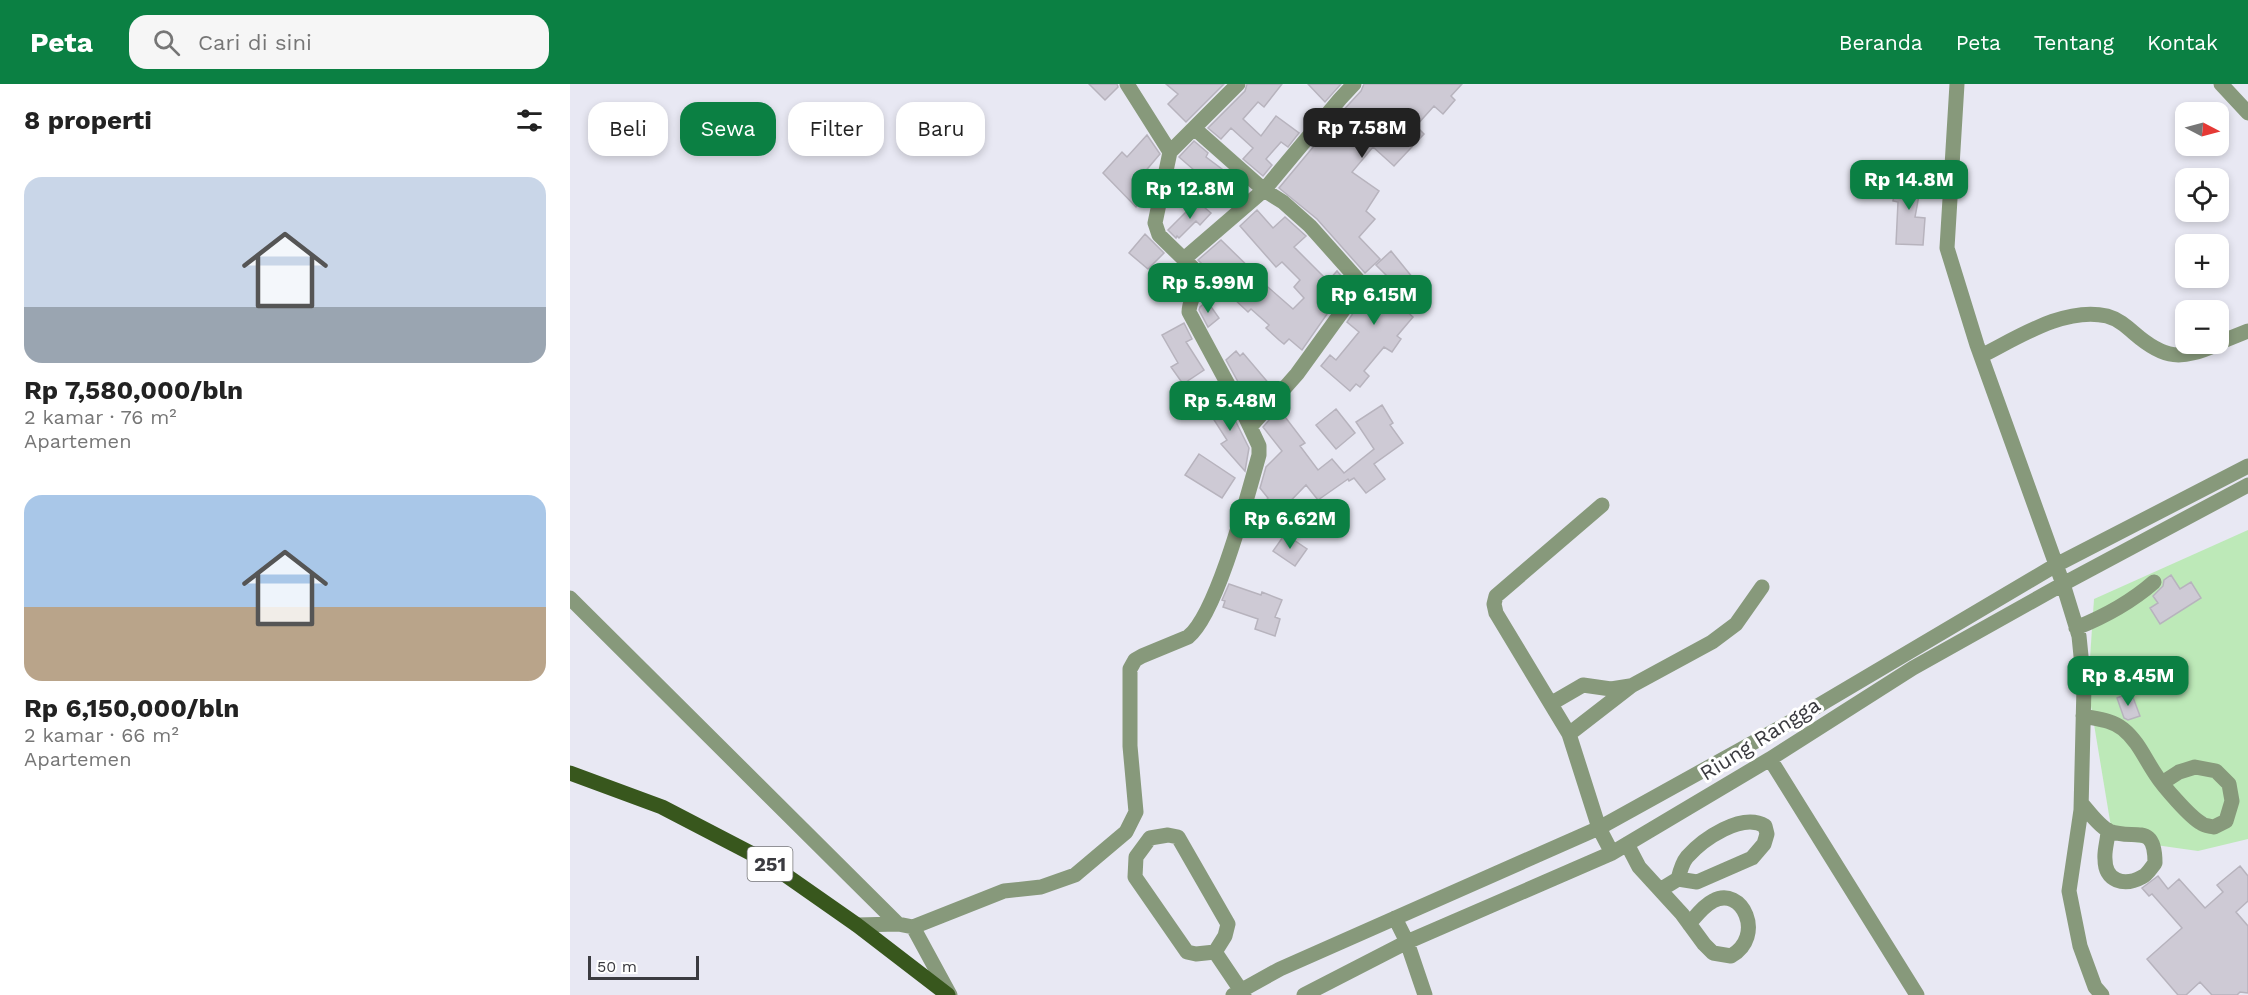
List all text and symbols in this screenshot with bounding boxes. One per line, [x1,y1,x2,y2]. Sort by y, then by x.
search box [129,15,549,69]
text: Peta [30,26,93,59]
icon: search [150,26,183,59]
text: Cari di sini [198,30,312,55]
text: Beranda [1839,30,1923,55]
text: Peta [1956,30,2001,55]
text: Tentang [2034,30,2114,55]
text: Kontak [2147,30,2218,55]
chip: Beli [588,102,668,156]
chip: Sewa [680,102,776,156]
chip: Filter [788,102,884,156]
chip: Baru [896,102,985,156]
north arrow [2175,102,2229,156]
map controls [2175,102,2229,354]
icon: filters [513,104,546,137]
text: 8 properti [24,105,152,135]
pin: Rp 7.58M [1300,108,1424,159]
text: Rp 7.58M [1317,115,1407,139]
pin: Rp 14.8M [1847,160,1971,211]
text: Rp 14.8M [1864,167,1954,191]
button: locate [2175,168,2229,222]
pin: Rp 12.8M [1128,169,1252,220]
text: Rp 12.8M [1146,176,1234,200]
icon: home [231,216,339,324]
button: + [2175,234,2229,288]
pin: Rp 5.99M [1146,263,1270,314]
text: Rp 5.99M [1162,270,1254,294]
pin: Rp 6.15M [1312,275,1436,326]
text: Rp 6.15M [1331,282,1417,306]
button: − [2175,300,2229,354]
text: Rp 7,580,000/bln [24,375,243,405]
pin: Rp 5.48M [1168,381,1292,432]
text: Rp 5.48M [1183,388,1277,412]
text: 2 kamar · 76 m² [24,405,177,429]
text: Apartemen [24,429,132,453]
pin: Rp 6.62M [1228,499,1352,550]
text: Rp 6.62M [1244,506,1336,530]
icon: home [231,534,339,642]
pin: Rp 8.45M [2066,656,2190,707]
text: Rp 8.45M [2081,663,2175,687]
street label: Riung Rangga [1695,692,1824,785]
text: Rp 6,150,000/bln [24,693,239,723]
text: 2 kamar · 66 m² [24,723,179,747]
text: Apartemen [24,747,132,771]
road number: 251 [748,847,792,881]
scale bar [588,953,699,980]
text: 50 m [597,957,637,976]

